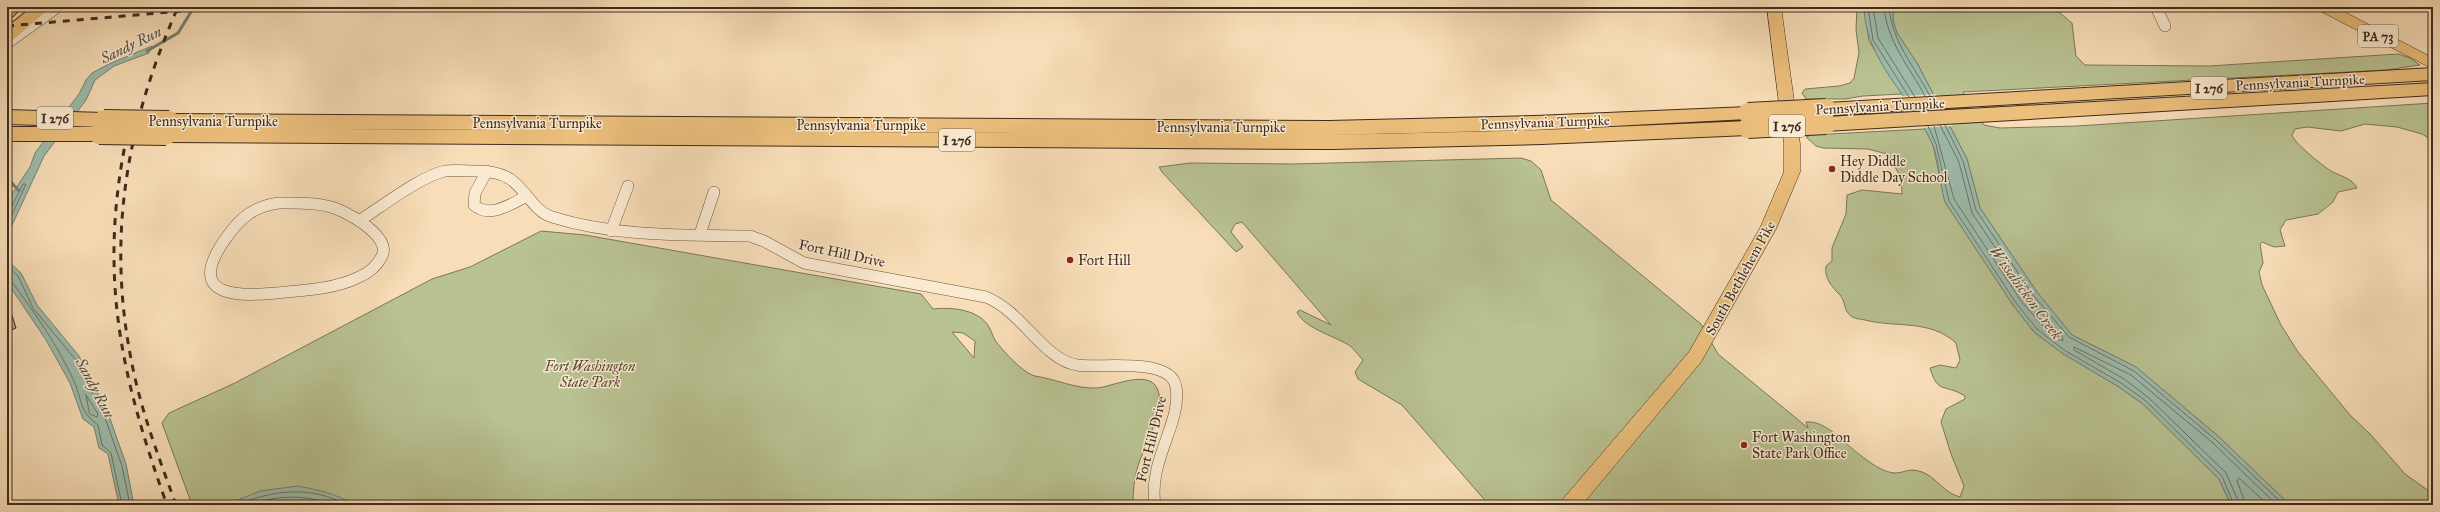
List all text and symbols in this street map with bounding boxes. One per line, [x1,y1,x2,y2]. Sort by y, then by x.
water label: Sandy Run [97,22,165,68]
road number: PA 73 [2358,25,2398,47]
street label: Pennsylvania Turnpike [2235,71,2365,94]
road number: I 276 [2191,77,2227,99]
street label: Pennsylvania Turnpike [1815,95,1945,118]
road number: I 276 [37,107,73,129]
street label: Pennsylvania Turnpike [1480,112,1610,133]
street label: Pennsylvania Turnpike [148,113,278,130]
street label: Pennsylvania Turnpike [472,115,602,132]
road number: I 276 [1769,115,1805,137]
street label: Pennsylvania Turnpike [796,117,926,134]
street label: Pennsylvania Turnpike [1156,119,1286,136]
road number: I 276 [939,129,975,151]
place label: Hey Diddle Diddle Day School [1840,153,1948,186]
marker: Hey Diddle Diddle Day School [1827,164,1837,174]
street label: South Bethlehem Pike [1702,218,1779,338]
street label: Fort Hill Drive [797,236,887,271]
water label: Wissahickon Creek [1986,243,2066,343]
place label: Fort Hill [1078,252,1131,269]
marker: Fort Hill [1065,255,1075,265]
water label: Sandy Run [71,354,118,421]
park label: Fort Washington State Park [544,358,636,391]
street label: Fort Hill Drive [1133,394,1170,484]
place label: Fort Washington State Park Office [1752,429,1851,462]
marker: Fort Washington State Park Office [1739,440,1749,450]

